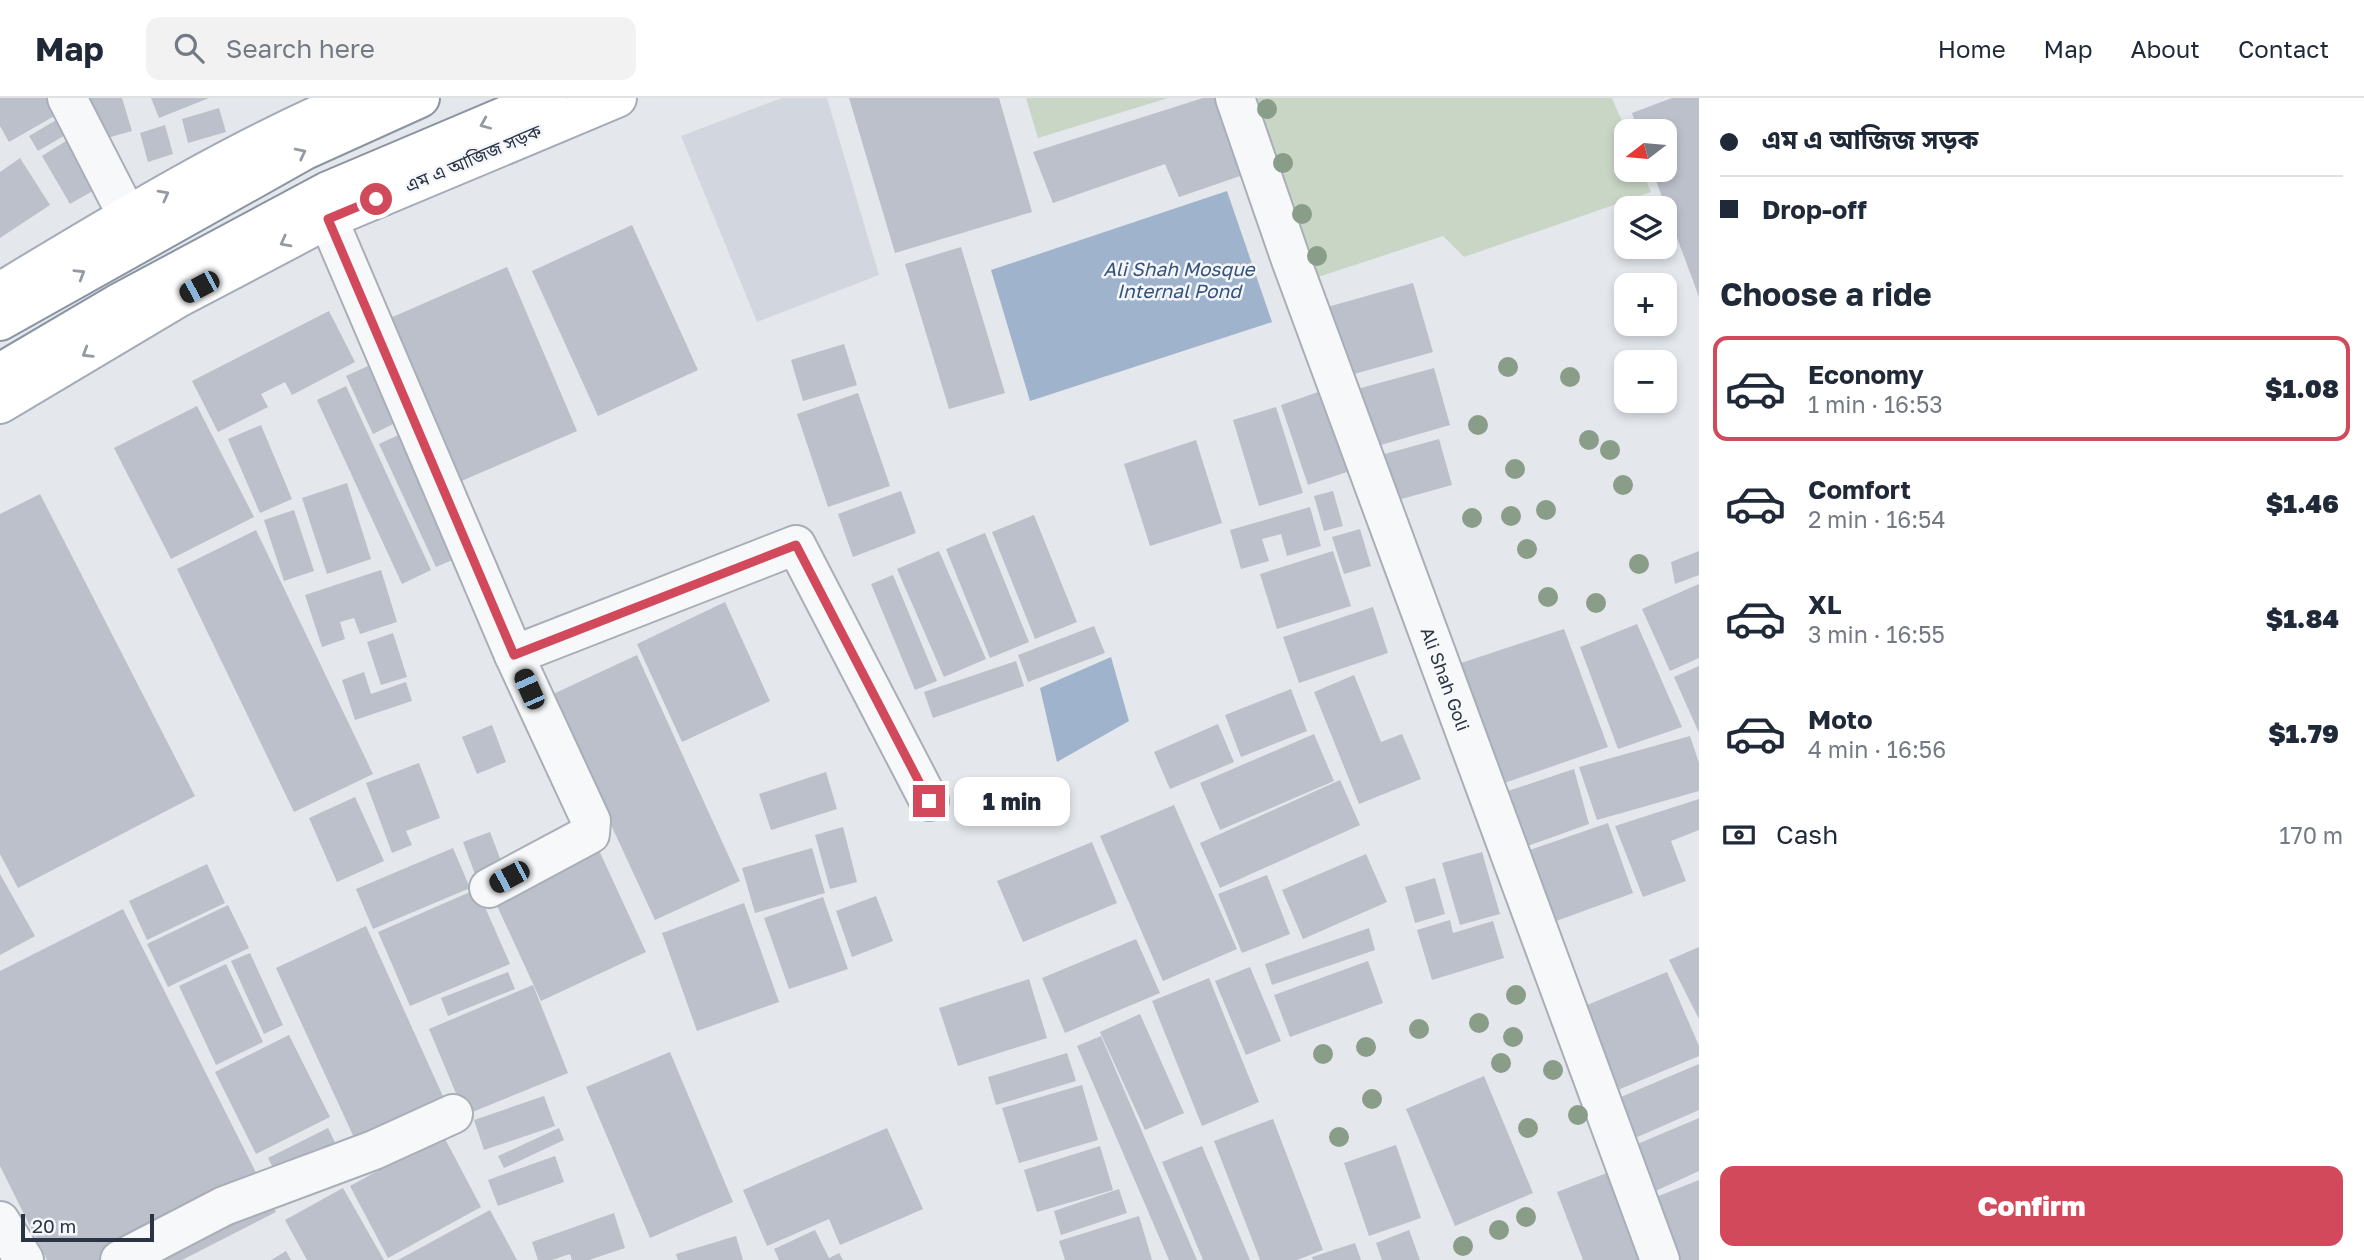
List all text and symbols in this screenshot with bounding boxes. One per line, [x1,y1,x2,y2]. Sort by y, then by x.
search box [146,17,636,80]
text: Map [35,29,104,68]
icon: search [170,29,208,67]
text: Search here [226,33,375,64]
text: Home [1938,34,2006,63]
text: Map [2044,34,2093,63]
text: About [2131,34,2200,63]
text: Contact [2238,34,2329,63]
one-way arrow [480,116,492,130]
street label: এম এ আজিজ সড়ক [401,119,545,197]
north arrow [1614,119,1676,182]
map controls [1614,119,1677,413]
text: এম এ আজিজ সড়ক [1762,124,1978,155]
one-way arrow [294,147,306,161]
route start [360,183,392,215]
one-way arrow [157,190,169,203]
text: Drop-off [1762,194,1867,225]
button: layers [1614,196,1677,259]
one-way arrow [280,233,292,247]
water label: Ali Shah Mosque Internal Pond [1103,257,1257,302]
car [176,268,223,306]
one-way arrow [72,269,85,282]
button: + [1614,273,1677,336]
text: Choose a ride [1720,275,1932,313]
one-way arrow [81,344,94,357]
button: − [1614,350,1677,413]
icon: car [1724,357,1787,420]
text: Economy [1808,359,1924,390]
text: $1.08 [2265,373,2339,404]
text: 1 min · 16:53 [1808,390,1943,418]
icon: car [1724,472,1787,535]
text: Comfort [1808,474,1911,505]
text: $1.46 [2266,488,2339,519]
text: 2 min · 16:54 [1808,505,1946,533]
icon: car [1724,587,1787,650]
text: XL [1808,589,1842,620]
text: $1.84 [2266,603,2339,634]
text: 3 min · 16:55 [1808,620,1945,648]
street label: Ali Shah Goli [1416,624,1475,734]
car [511,666,548,712]
icon: car [1724,702,1787,765]
text: Moto [1808,704,1873,735]
text: $1.79 [2268,718,2339,749]
text: 4 min · 16:56 [1808,735,1946,763]
callout: 1 min [954,776,1069,826]
route end [913,785,945,817]
text: 1 min [983,787,1041,815]
icon: cash [1720,816,1758,854]
text: Cash [1776,819,1838,850]
text: 170 m [2279,821,2343,849]
car [486,858,533,896]
button: Confirm [1720,1166,2343,1246]
scale bar [21,1211,154,1243]
text: 20 m [32,1214,76,1237]

